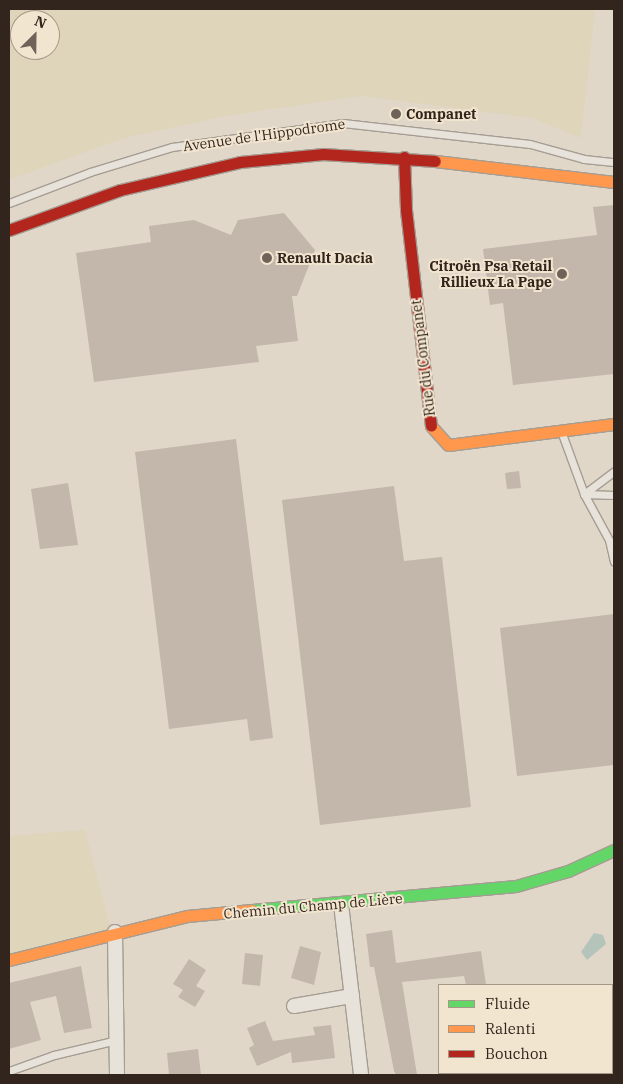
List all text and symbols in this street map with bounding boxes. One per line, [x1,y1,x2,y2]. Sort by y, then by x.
north arrow [10,10,60,60]
text: N [32,12,49,33]
place label: Companet [406,106,476,122]
marker: Companet [390,108,402,120]
street label: Avenue de l'Hippodrome [182,115,346,155]
place label: Renault Dacia [277,250,373,266]
marker: Renault Dacia [261,252,273,264]
place label: Citroën Psa Retail Rillieux La Pape [429,258,552,290]
marker: Citroën Psa Retail Rillieux La Pape [556,268,568,280]
street label: Rue du Companet [408,299,438,417]
street label: Chemin du Champ de Lière [223,890,403,922]
legend [438,984,613,1074]
text: Fluide [485,994,530,1013]
text: Ralenti [485,1019,535,1038]
text: Bouchon [485,1044,548,1063]

